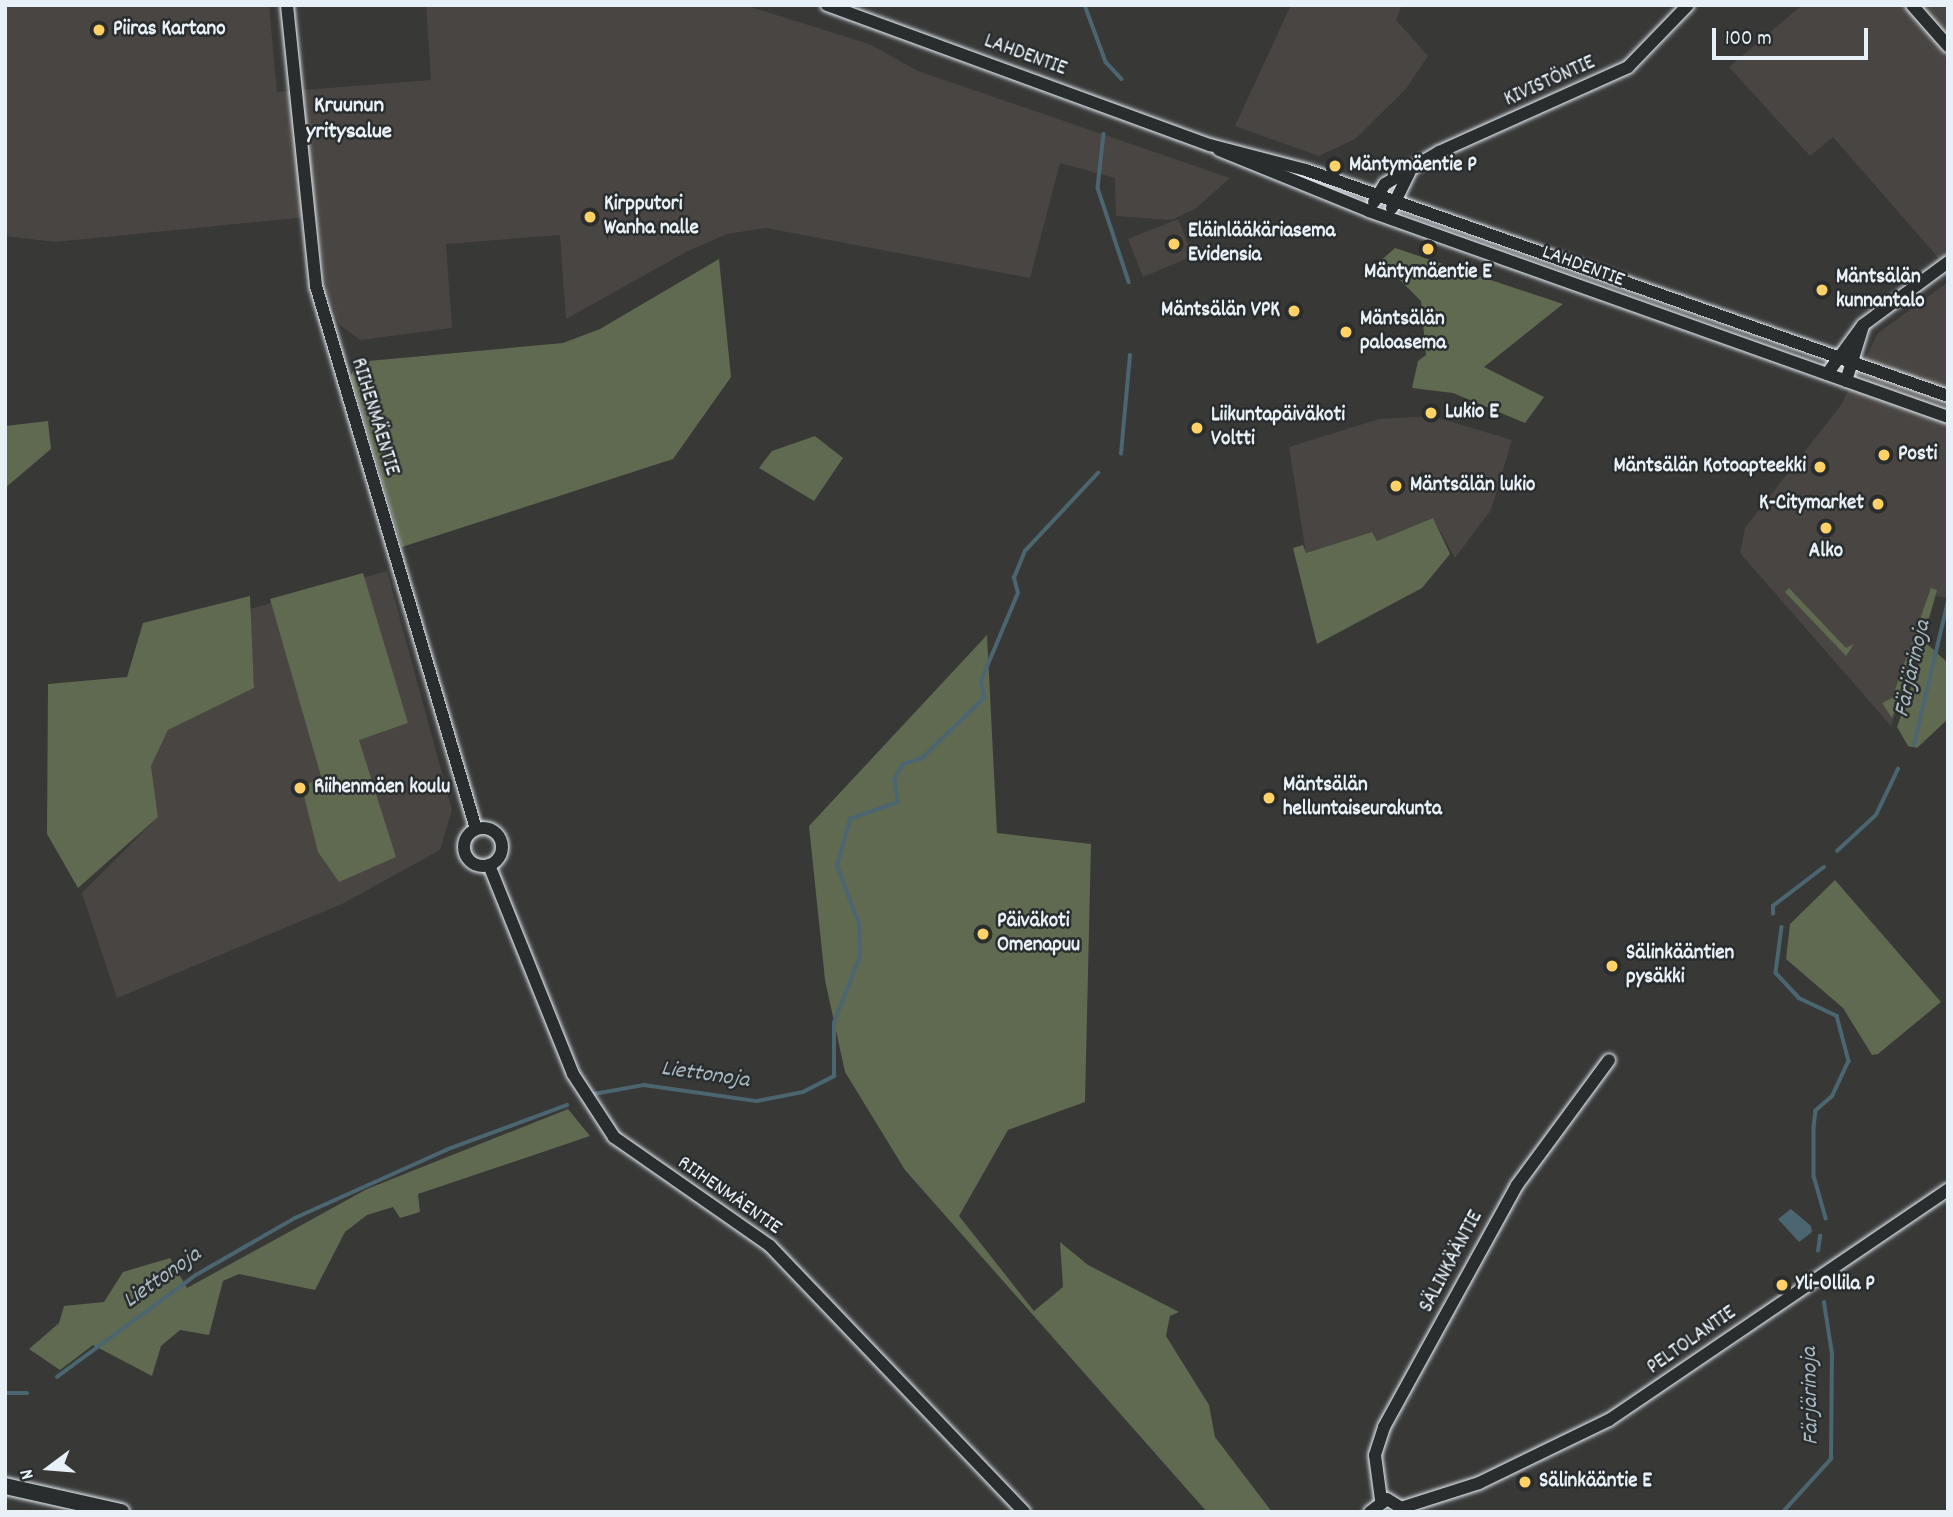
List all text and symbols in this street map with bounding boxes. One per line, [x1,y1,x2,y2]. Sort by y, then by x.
scale bar [1715,14,1871,58]
place label: Piiras Kartano [113,17,225,43]
marker: Piiras Kartano [91,22,107,38]
text: 100 m [1725,25,1772,55]
street label: LAHDENTIE [980,29,1070,83]
street label: KIVISTÖNTIE [1501,51,1599,113]
district label: Kruunun yritysalue [306,93,392,147]
place label: Mäntymäentie P [1349,153,1477,179]
marker: Mäntymäentie P [1327,158,1343,174]
place label: Kirpputori Wanha nalle [604,192,699,242]
marker: Kirpputori Wanha nalle [582,209,598,225]
place label: Eläinlääkäriasema Evidensia [1188,219,1335,269]
marker: Eläinlääkäriasema Evidensia [1166,236,1182,252]
street label: LAHDENTIE [1538,240,1628,294]
marker: Mäntymäentie E [1420,241,1436,257]
place label: Mäntymäentie E [1364,260,1492,286]
place label: Mäntsälän kunnantalo [1836,265,1925,315]
marker: Mäntsälän kunnantalo [1814,282,1830,298]
place label: Mäntsälän VPK [1161,298,1280,324]
marker: Mäntsälän VPK [1286,303,1302,319]
place label: Mäntsälän paloasema [1360,307,1446,357]
marker: Mäntsälän paloasema [1338,324,1354,340]
street label: RIIHENMÄENTIE [344,355,404,479]
place label: Lukio E [1445,400,1499,426]
place label: Liikuntapäiväkoti Voltti [1211,403,1345,453]
marker: Lukio E [1423,405,1439,421]
marker: Liikuntapäiväkoti Voltti [1189,420,1205,436]
place label: Posti [1898,442,1937,468]
marker: Posti [1876,447,1892,463]
place label: Mäntsälän Kotoapteekki [1613,454,1806,480]
marker: Mäntsälän Kotoapteekki [1812,459,1828,475]
place label: Mäntsälän lukio [1410,473,1535,499]
marker: Mäntsälän lukio [1388,478,1404,494]
place label: K-Citymarket [1759,491,1864,517]
marker: K-Citymarket [1870,496,1886,512]
marker: Alko [1818,520,1834,536]
place label: Alko [1809,539,1843,565]
water label: Färjärinoja [1890,618,1938,720]
place label: Mäntsälän helluntaiseurakunta [1283,773,1442,823]
place label: Riihenmäen koulu [314,775,450,801]
marker: Riihenmäen koulu [292,780,308,796]
marker: Mäntsälän helluntaiseurakunta [1261,790,1277,806]
place label: Päiväkoti Omenapuu [997,909,1080,959]
marker: Päiväkoti Omenapuu [975,926,991,942]
place label: Sälinkääntien pysäkki [1626,941,1734,991]
marker: Sälinkääntien pysäkki [1604,958,1620,974]
water label: Liettonoja [659,1056,751,1096]
street label: RIIHENMÄENTIE [672,1151,786,1241]
street label: SÄLINKÄÄNTIE [1415,1207,1489,1317]
water label: Liettonoja [119,1242,207,1316]
place label: Yli-Ollila P [1796,1272,1875,1298]
marker: Yli-Ollila P [1774,1277,1790,1293]
street label: PELTOLANTIE [1643,1301,1741,1381]
water label: Färjärinoja [1797,1347,1827,1445]
north arrow [14,1433,84,1503]
text: N [14,1466,43,1482]
place label: Sälinkääntie E [1539,1469,1652,1495]
marker: Sälinkääntie E [1517,1474,1533,1490]

